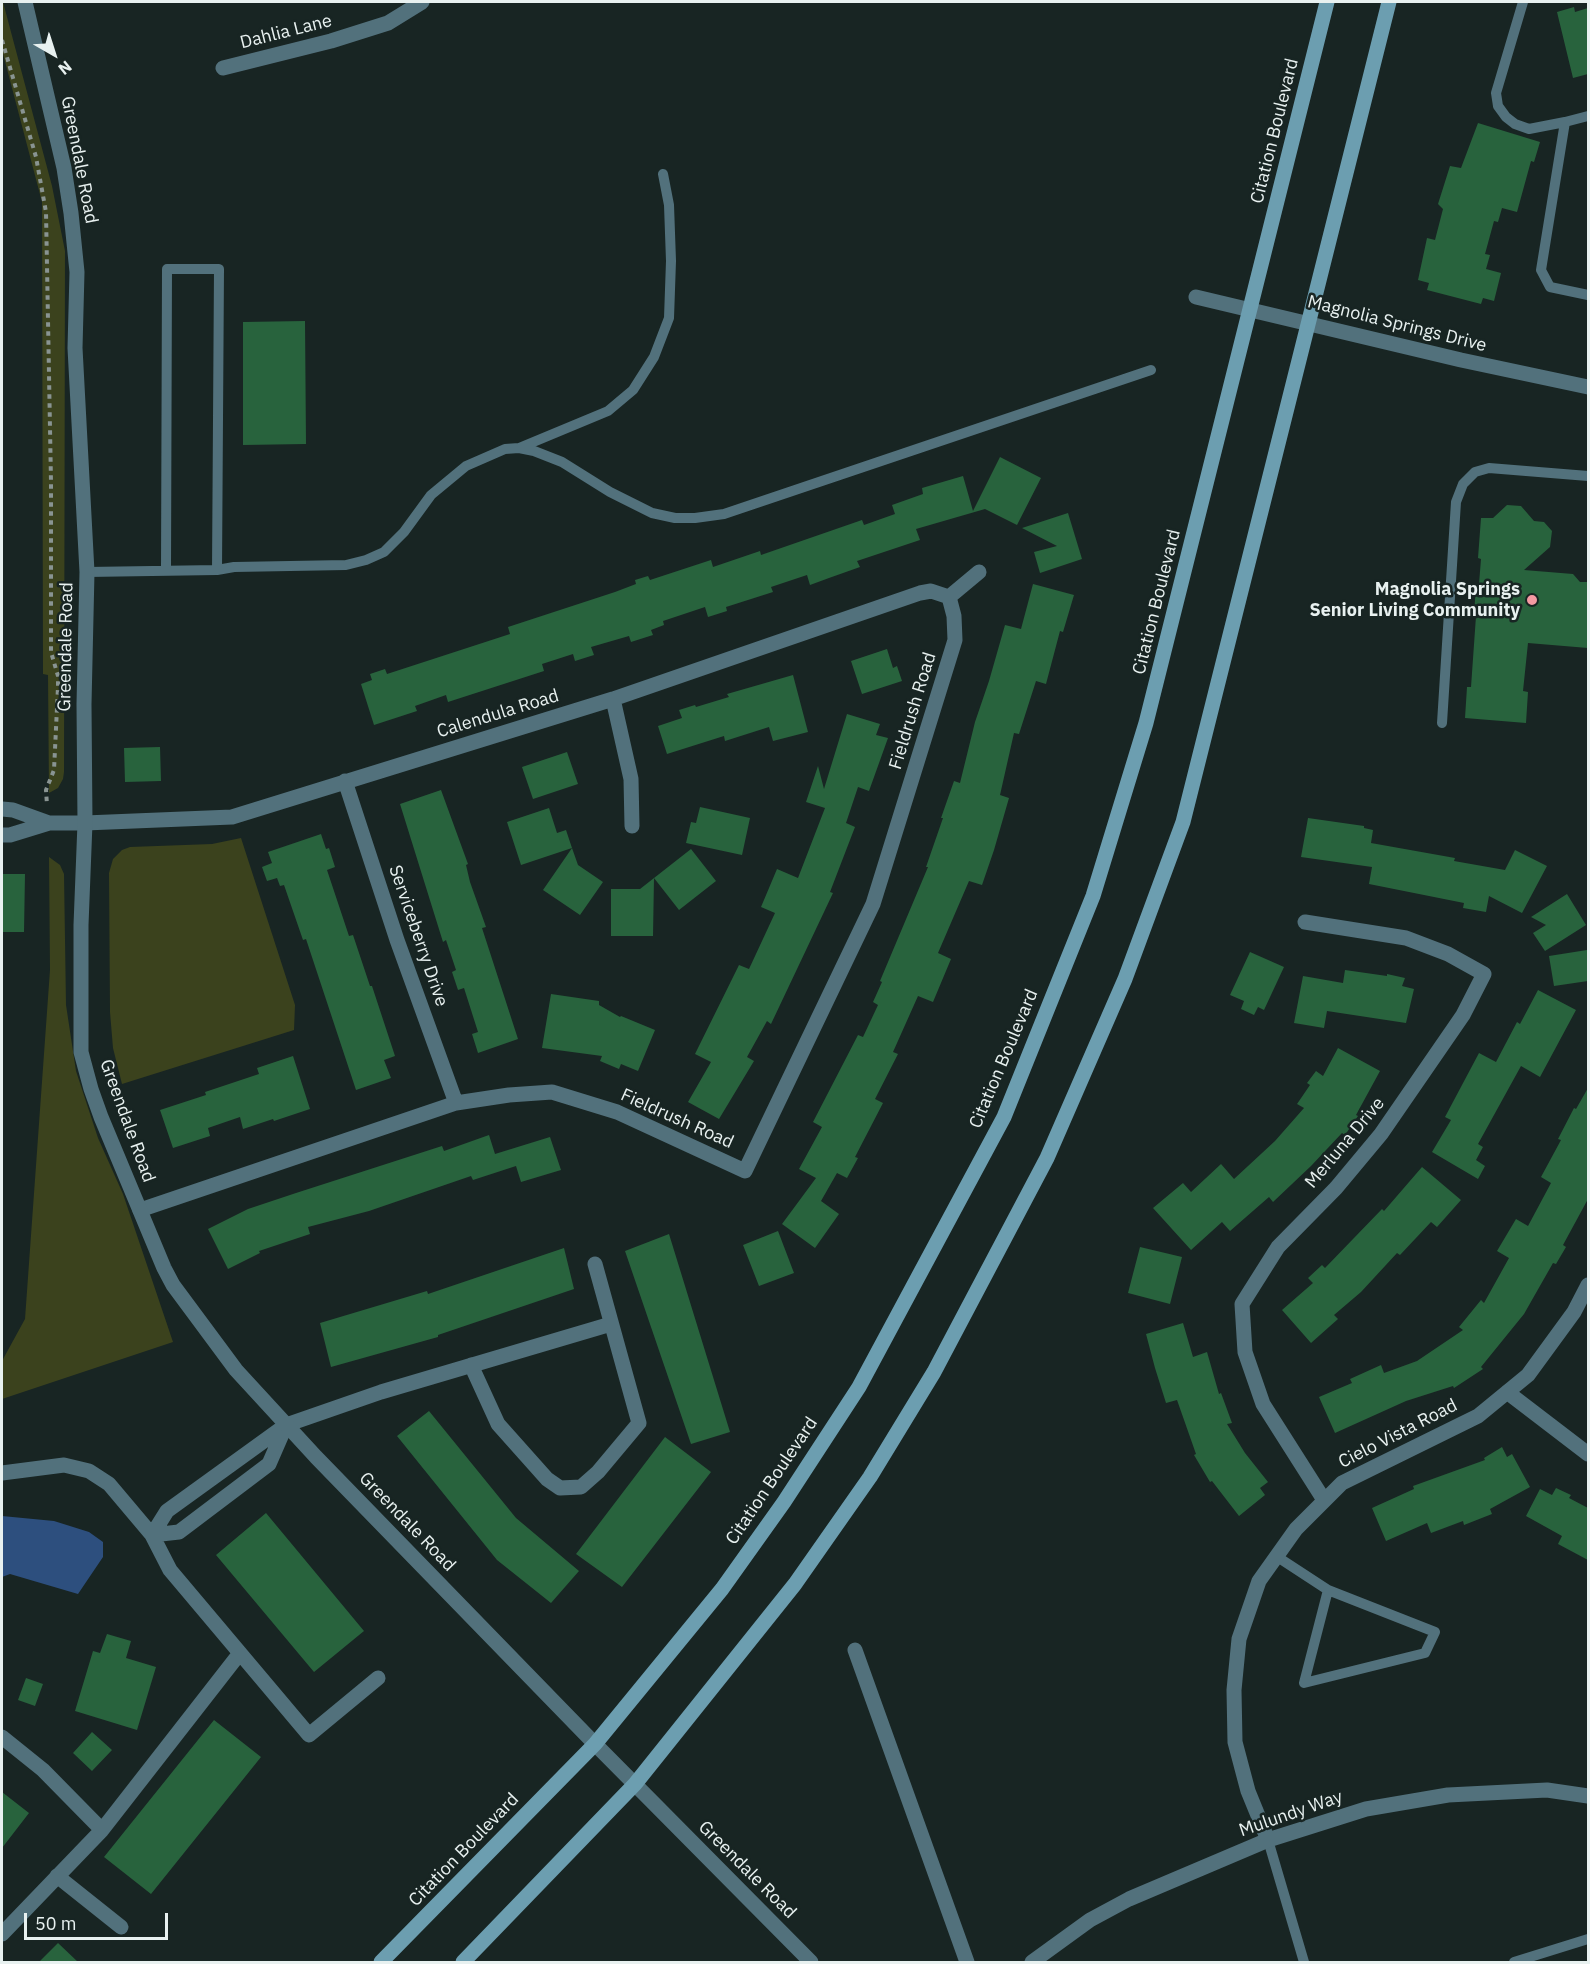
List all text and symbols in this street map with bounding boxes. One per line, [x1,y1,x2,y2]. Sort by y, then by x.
street label: Dahlia Lane [238,10,334,54]
north arrow [24,24,84,84]
street label: Citation Boulevard [1247,56,1303,206]
text: N [55,57,76,79]
street label: Greendale Road [56,94,102,226]
street label: Magnolia Springs Drive [1305,291,1489,357]
street label: Citation Boulevard [1129,527,1185,677]
place label: Magnolia Springs Senior Living Community [1310,579,1520,622]
street label: Greendale Road [54,582,78,712]
marker: Magnolia Springs Senior Living Community [1525,593,1539,607]
street label: Fieldrush Road [885,650,941,772]
street label: Calendula Road [434,685,562,743]
street label: Serviceberry Drive [384,863,452,1009]
street label: Citation Boulevard [965,986,1043,1132]
street label: Greendale Road [95,1056,159,1186]
street label: Fieldrush Road [617,1084,737,1154]
street label: Merluna Drive [1301,1093,1389,1193]
street label: Cielo Vista Road [1335,1395,1461,1473]
street label: Citation Boulevard [721,1413,823,1549]
street label: Greendale Road [354,1468,460,1576]
street label: Mulundy Way [1236,1786,1346,1842]
street label: Citation Boulevard [405,1789,523,1911]
street label: Greendale Road [694,1817,800,1923]
scale bar [27,1901,171,1939]
text: 50 m [35,1912,77,1935]

